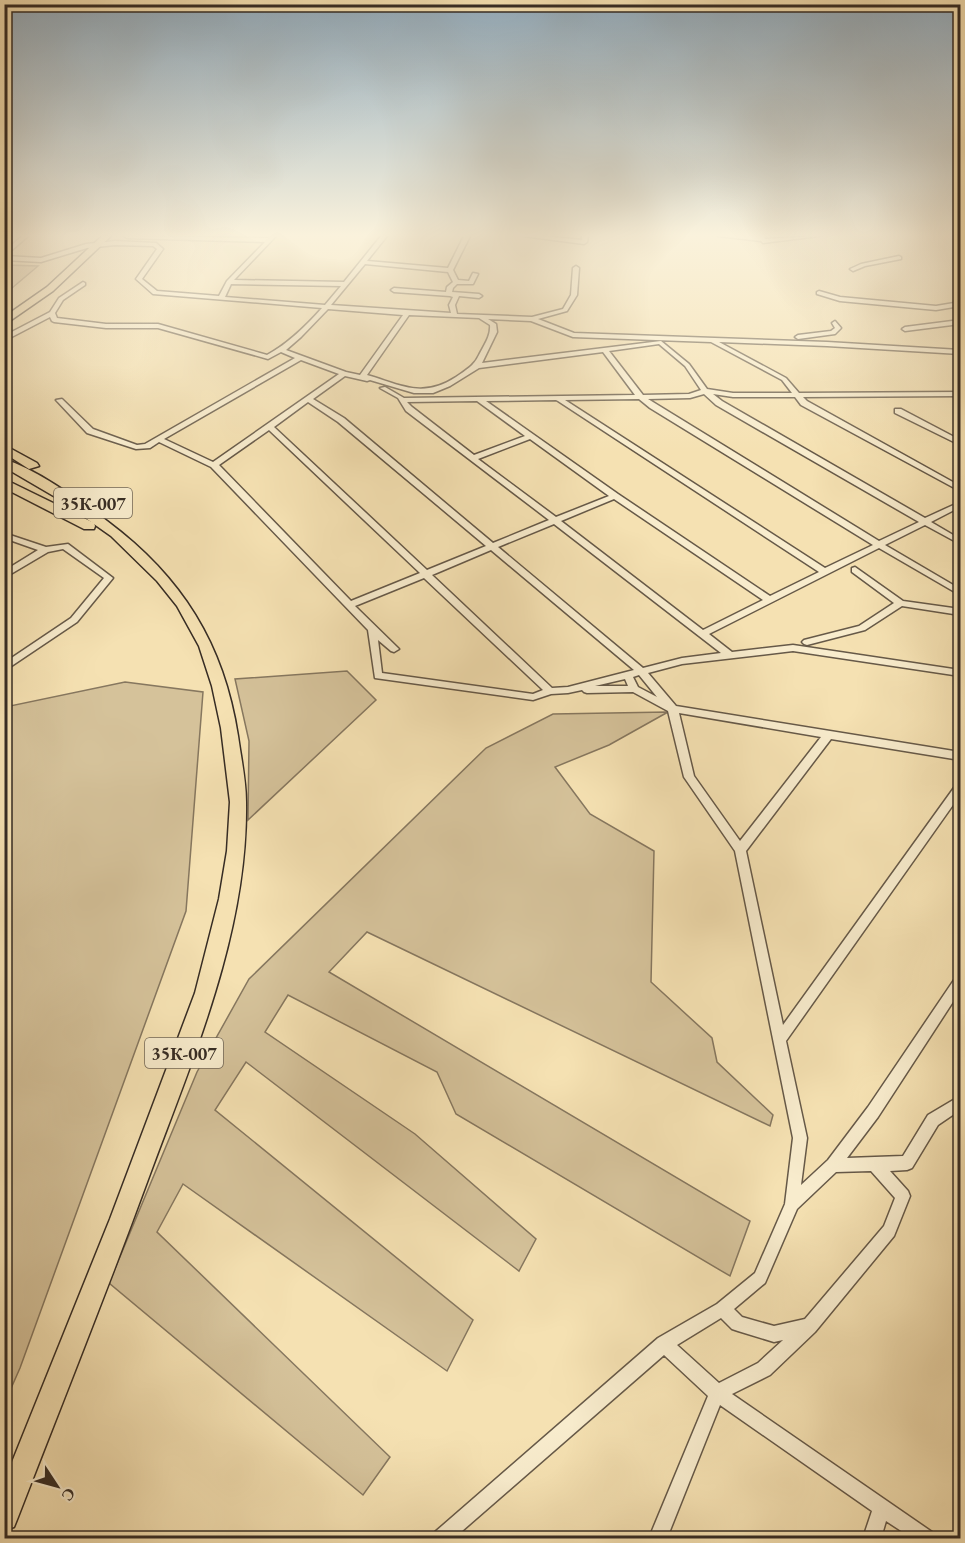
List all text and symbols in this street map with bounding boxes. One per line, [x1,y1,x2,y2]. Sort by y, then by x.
road number: 35К-007 [54,488,132,518]
road number: 35К-007 [145,1038,223,1068]
north arrow [27,1456,87,1516]
text: С [57,1484,81,1505]

